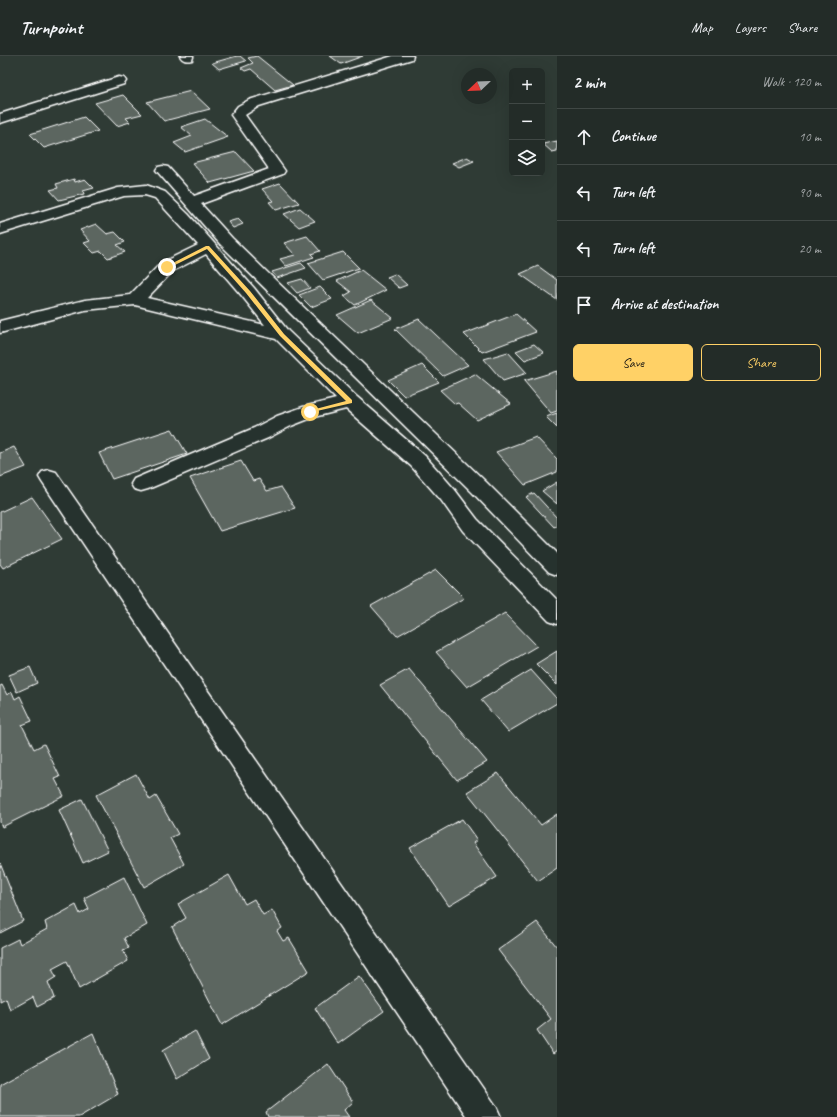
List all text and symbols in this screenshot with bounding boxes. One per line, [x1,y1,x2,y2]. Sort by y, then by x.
text: Turnpoint [20,16,82,40]
text: Map [691,19,713,36]
text: Layers [735,19,766,36]
text: Share [788,19,817,36]
north arrow [461,68,497,104]
map controls [509,68,545,176]
button: + [509,68,545,104]
text: 2 min [573,72,606,93]
text: Walk · 120 m [762,74,821,90]
button: − [509,104,545,140]
icon: ahead [573,126,595,148]
text: Continue [611,127,656,146]
text: 10 m [799,129,821,145]
button: layers [509,140,545,176]
icon: left [573,182,595,204]
text: Turn left [611,183,654,202]
text: 90 m [799,185,821,201]
icon: left [573,238,595,260]
text: Turn left [611,239,654,258]
text: 20 m [799,241,821,257]
route end [158,258,176,276]
icon: arrive [573,294,595,316]
text: Arrive at destination [611,295,718,314]
button: Save [573,344,693,381]
button: Share [701,344,821,381]
route start [301,403,319,421]

